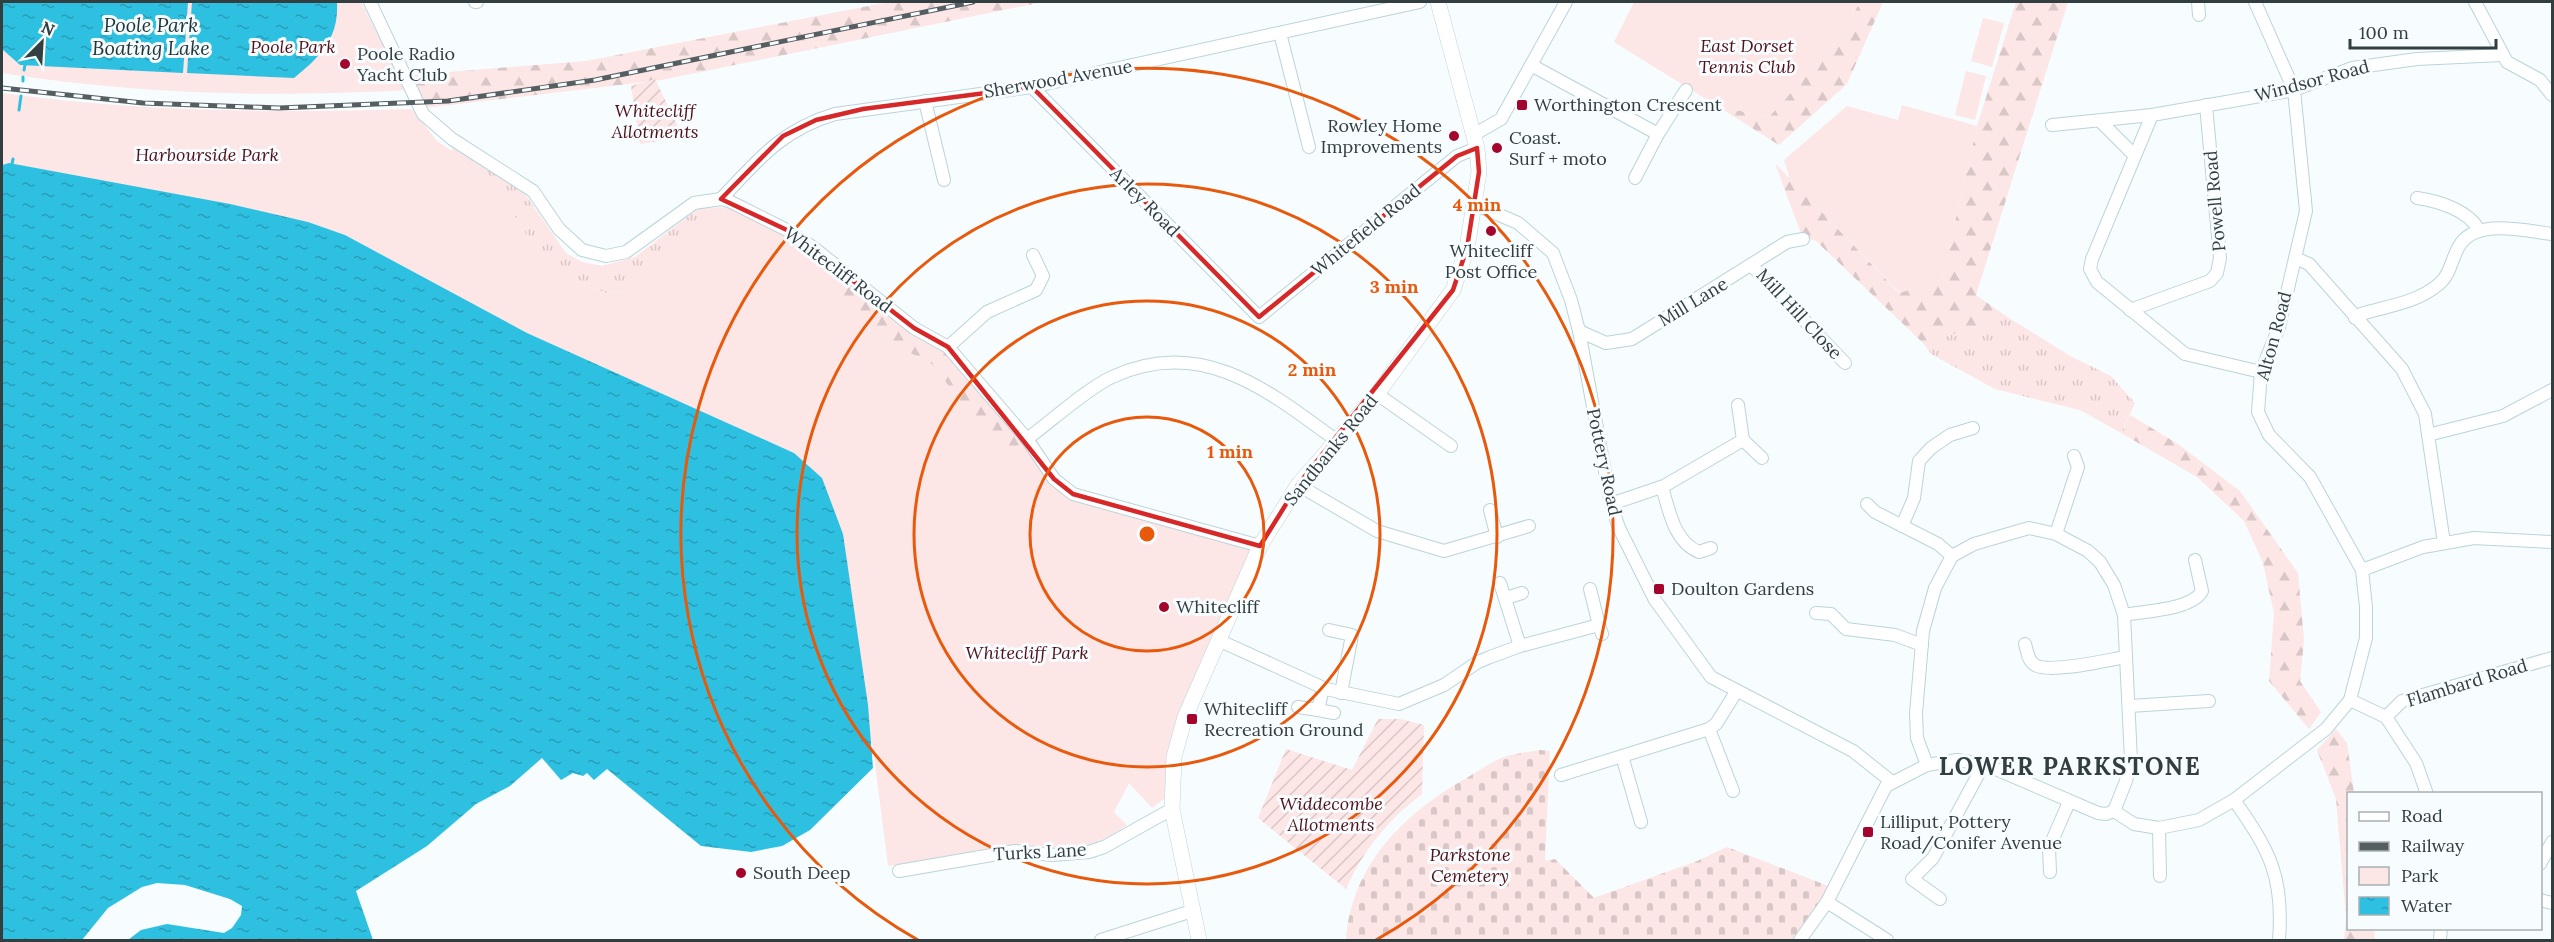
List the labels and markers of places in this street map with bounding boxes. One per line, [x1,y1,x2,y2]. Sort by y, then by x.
place label: Poole Radio Yacht Club [356,42,455,86]
marker: Poole Radio Yacht Club [338,57,352,71]
place label: Worthington Crescent [1534,93,1722,116]
marker: Worthington Crescent [1515,98,1529,112]
place label: Rowley Home Improvements [1321,114,1442,158]
place label: Coast. Surf + moto [1509,126,1607,170]
marker: Rowley Home Improvements [1447,129,1461,143]
marker: Coast. Surf + moto [1490,141,1504,155]
marker: Whitecliff Post Office [1484,224,1498,238]
place label: Whitecliff Post Office [1445,239,1537,283]
centre of rings [1137,524,1157,544]
place label: Doulton Gardens [1671,577,1814,600]
marker: Doulton Gardens [1652,582,1666,596]
place label: Whitecliff [1176,595,1261,618]
marker: Whitecliff [1157,600,1171,614]
place label: Whitecliff Recreation Ground [1204,697,1364,741]
marker: Whitecliff Recreation Ground [1185,712,1199,726]
place label: Lilliput, Pottery Road/Conifer Avenue [1880,810,2062,854]
marker: Lilliput, Pottery Road/Conifer Avenue [1861,825,1875,839]
place label: South Deep [753,861,851,884]
marker: South Deep [734,866,748,880]

